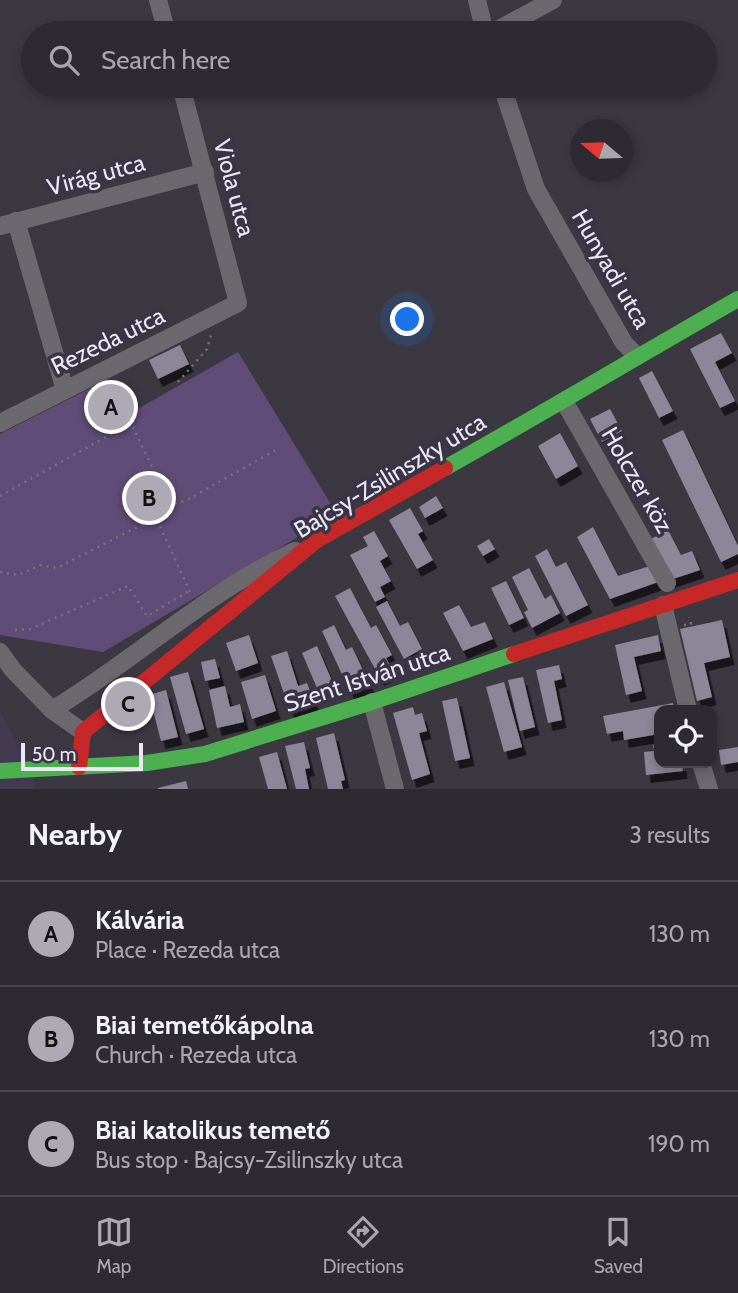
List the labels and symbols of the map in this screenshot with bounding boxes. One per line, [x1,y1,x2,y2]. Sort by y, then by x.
north arrow [570,119,633,182]
street label: Viola utca [208,136,261,240]
street label: Virág utca [44,147,148,201]
street label: Hunyadi utca [566,204,657,334]
street label: Rezeda utca [46,300,170,381]
your location [390,302,424,336]
pin: A [88,381,134,433]
street label: Bajcsy-Zsilinszky utca [289,407,491,544]
street label: Holczer köz [596,422,679,538]
pin: B [126,472,172,524]
street label: Szent István utca [280,637,454,718]
pin: C [105,678,151,730]
scale bar [21,740,144,772]

